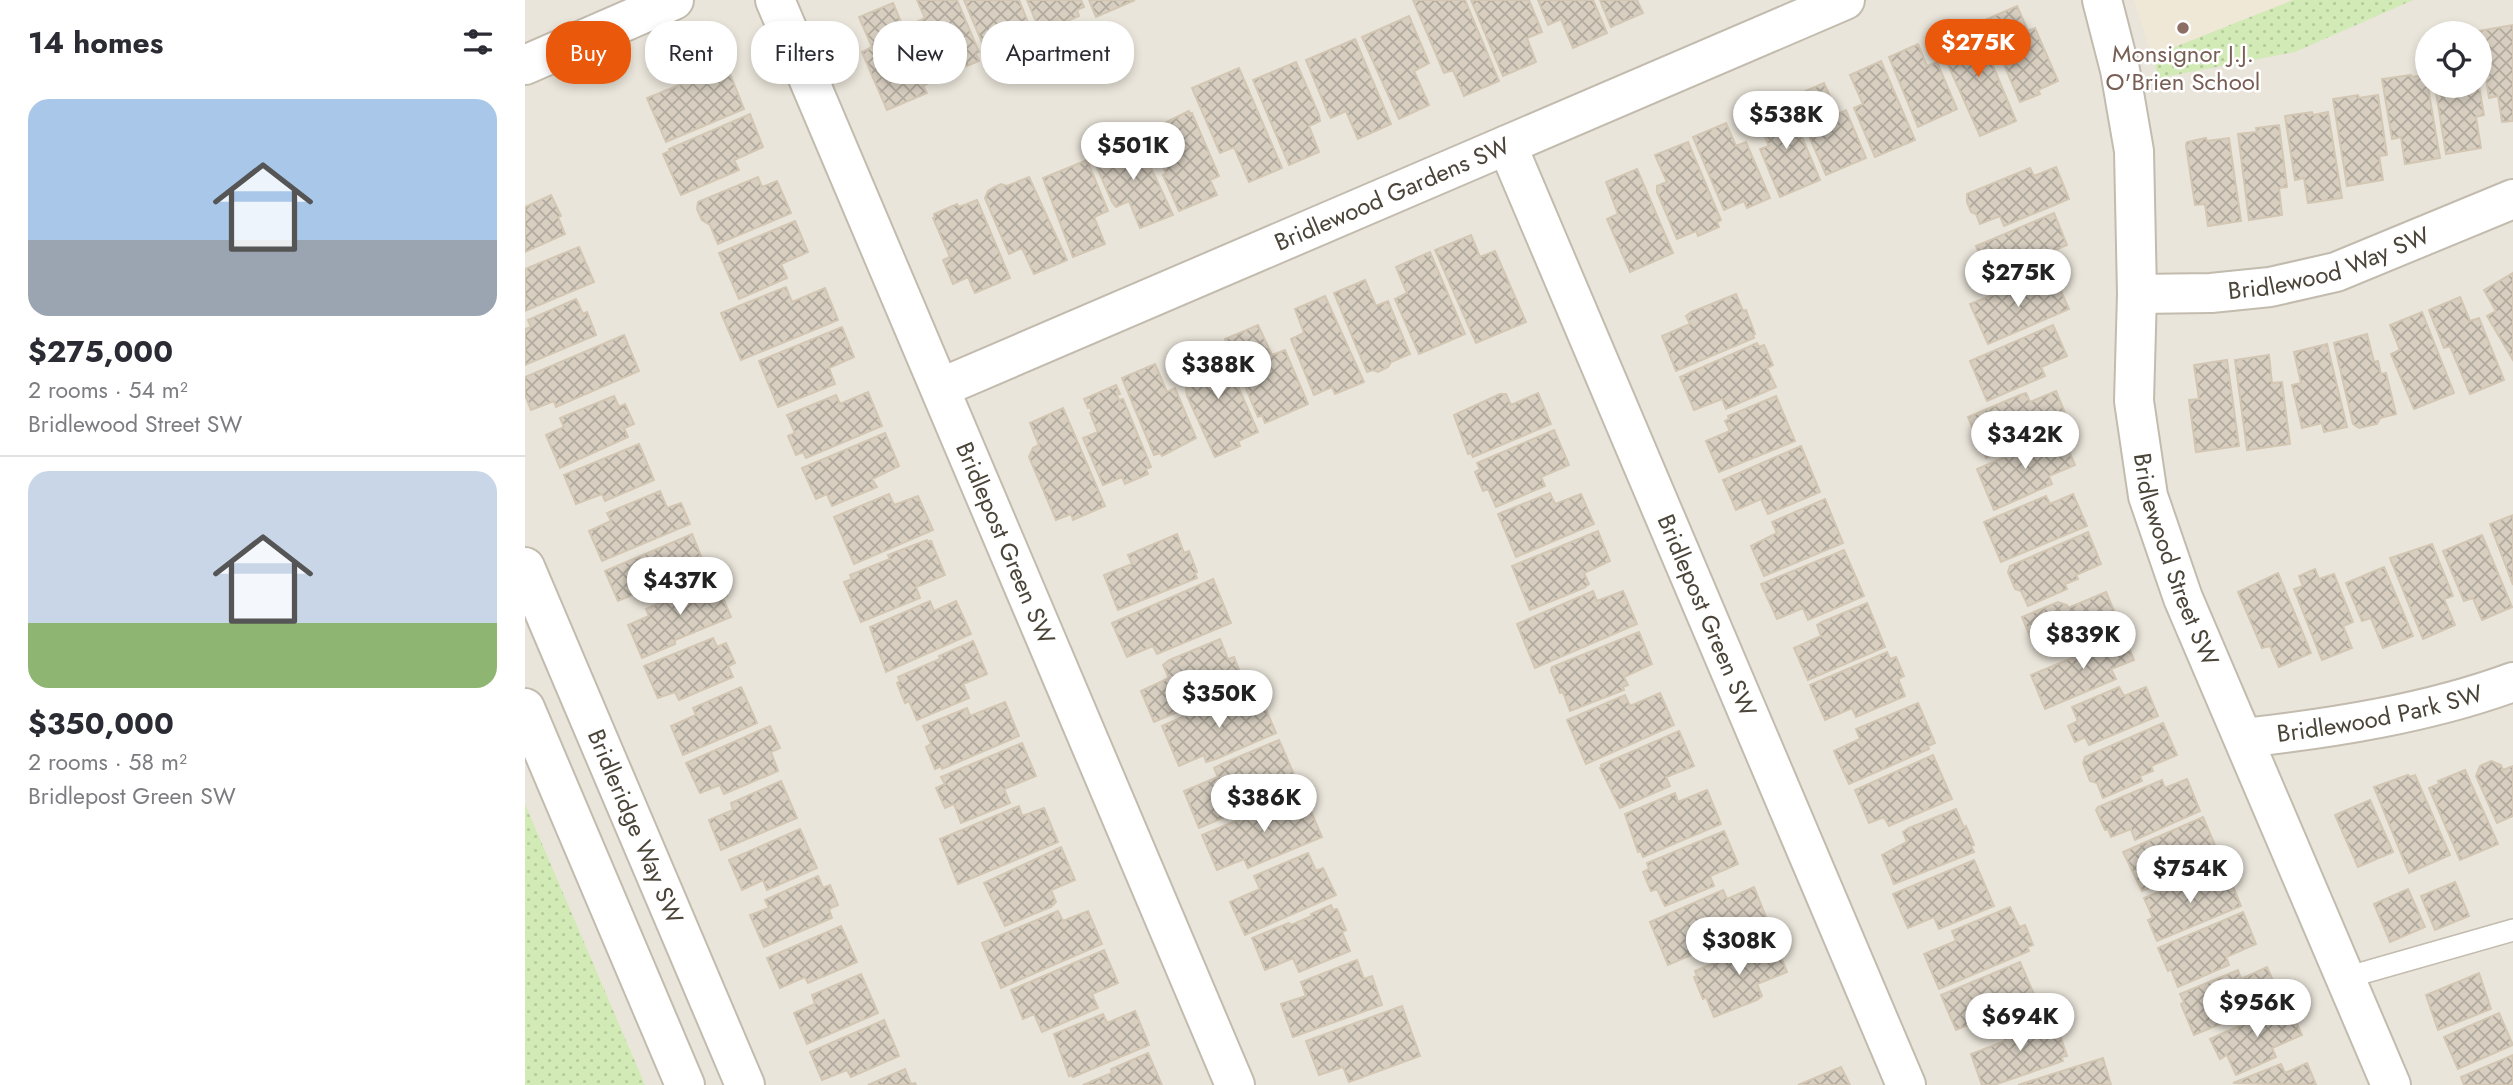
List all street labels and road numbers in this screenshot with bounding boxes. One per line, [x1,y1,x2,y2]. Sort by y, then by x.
street label: Bridlewood Gardens SW [1269,128,1515,260]
street label: Bridlewood Way SW [2226,217,2435,308]
street label: Bridlepost Green SW [947,436,1064,650]
street label: Bridlewood Street SW [2125,450,2228,671]
street label: Bridlepost Green SW [1649,509,1766,722]
street label: Bridlewood Park SW [2275,675,2487,751]
street label: Bridleridge Way SW [579,724,693,929]

